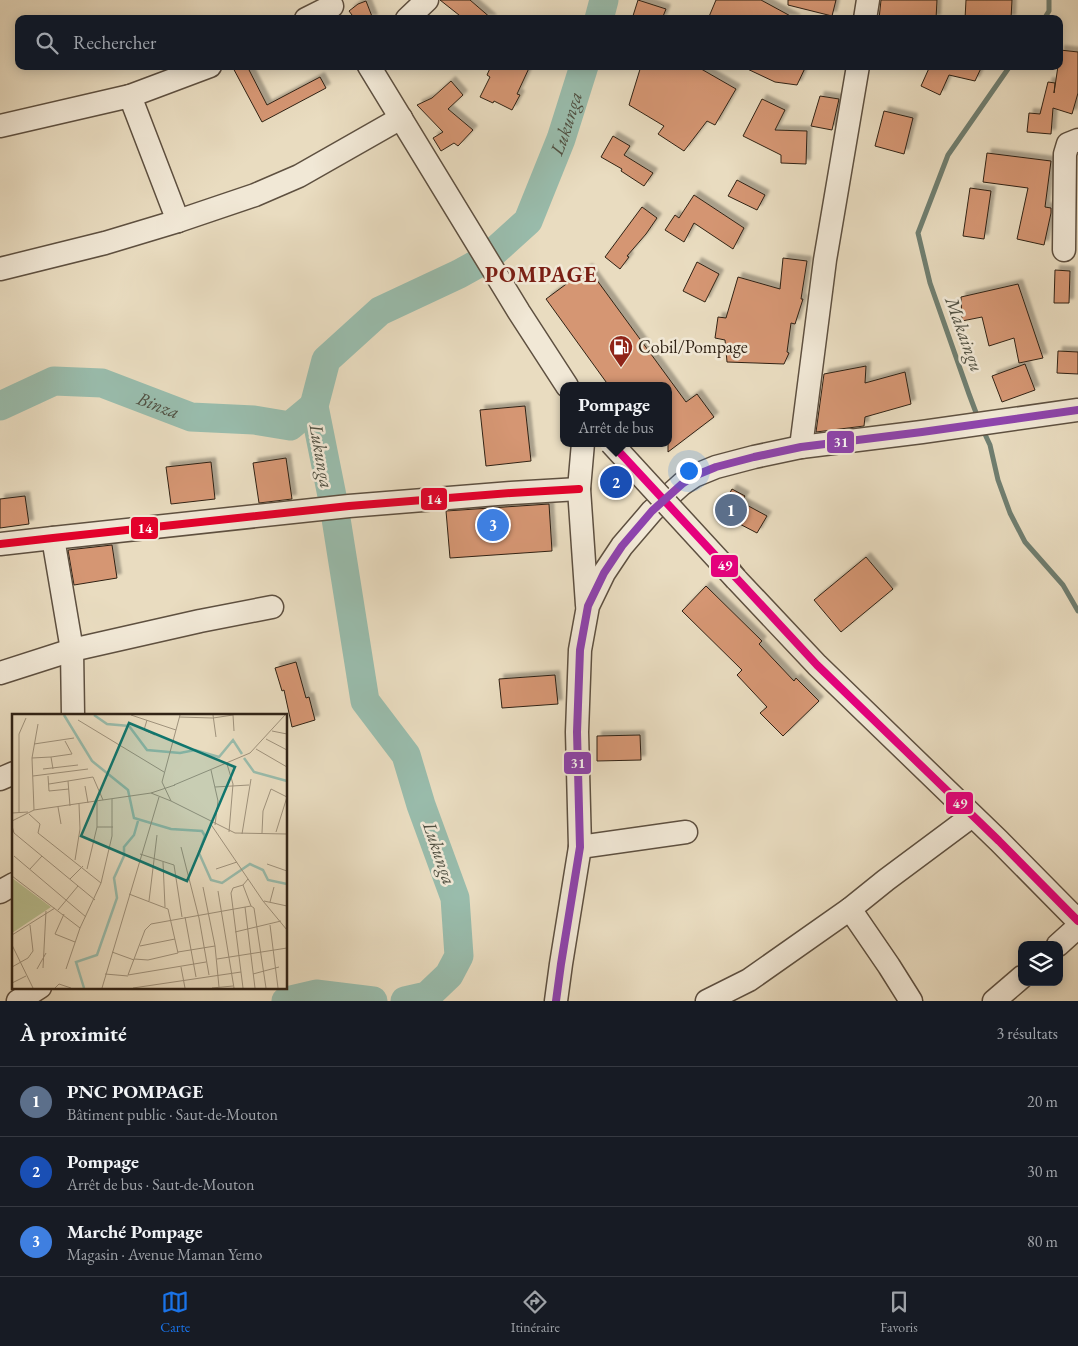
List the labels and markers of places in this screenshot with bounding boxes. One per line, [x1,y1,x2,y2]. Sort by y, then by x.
fuel station icon: Cobil/Pompage [608,334,634,368]
place label: Cobil/Pompage [638,335,748,358]
pin: 2 [600,463,632,501]
pin: 1 [715,491,747,529]
pin: 3 [477,506,509,544]

